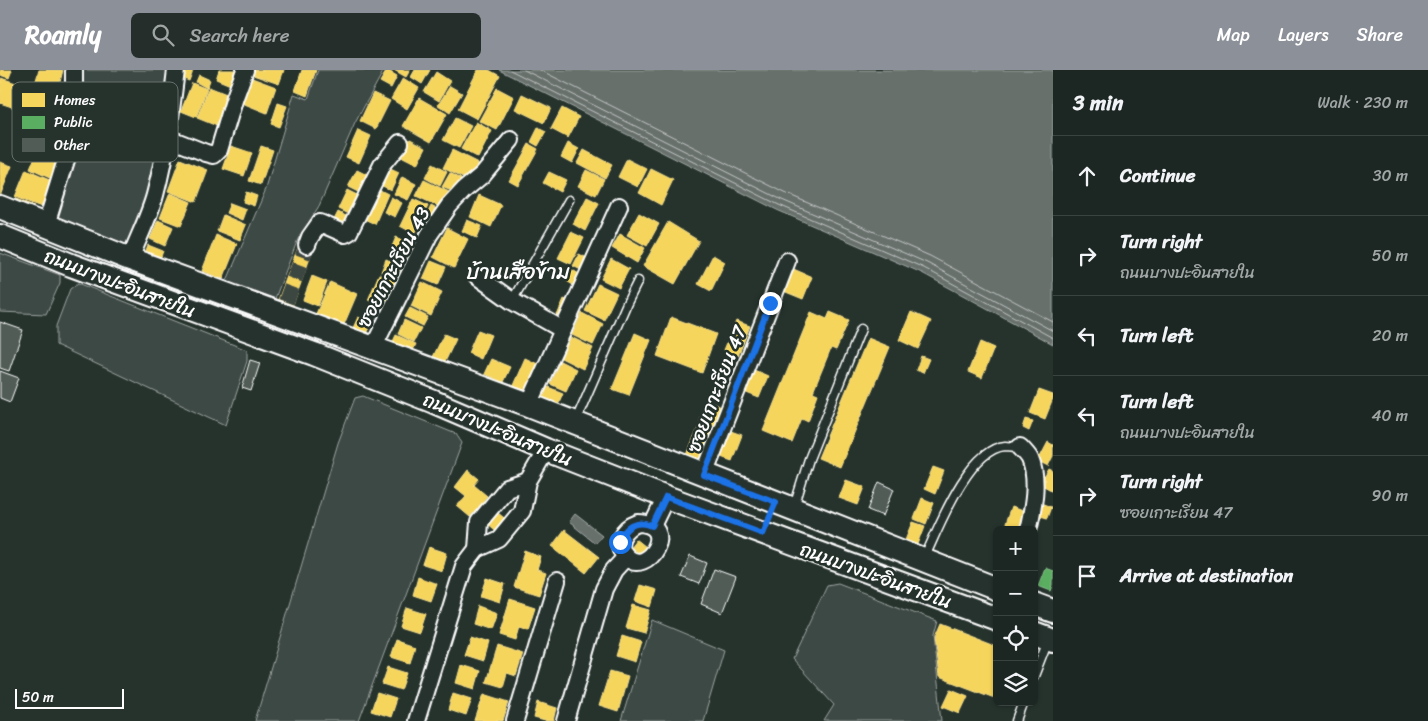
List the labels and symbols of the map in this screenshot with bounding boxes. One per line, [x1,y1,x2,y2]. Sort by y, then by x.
legend [12,82,178,162]
text: Homes [54,88,96,113]
text: Public [54,110,93,135]
text: Other [54,133,91,158]
street label: ซอยเกาะเรียน 43 [348,200,439,334]
street label: ถนนบางปะอินสายใน [39,239,200,328]
district label: บ้านเสือข้าม [466,253,570,291]
route end [759,292,782,315]
street label: ซอยเกาะเรียน 47 [677,320,756,457]
street label: ถนนบางปะอินสายใน [418,383,578,476]
route start [609,531,632,554]
street label: ถนนบางปะอินสายใน [795,533,957,618]
scale bar [15,686,124,709]

